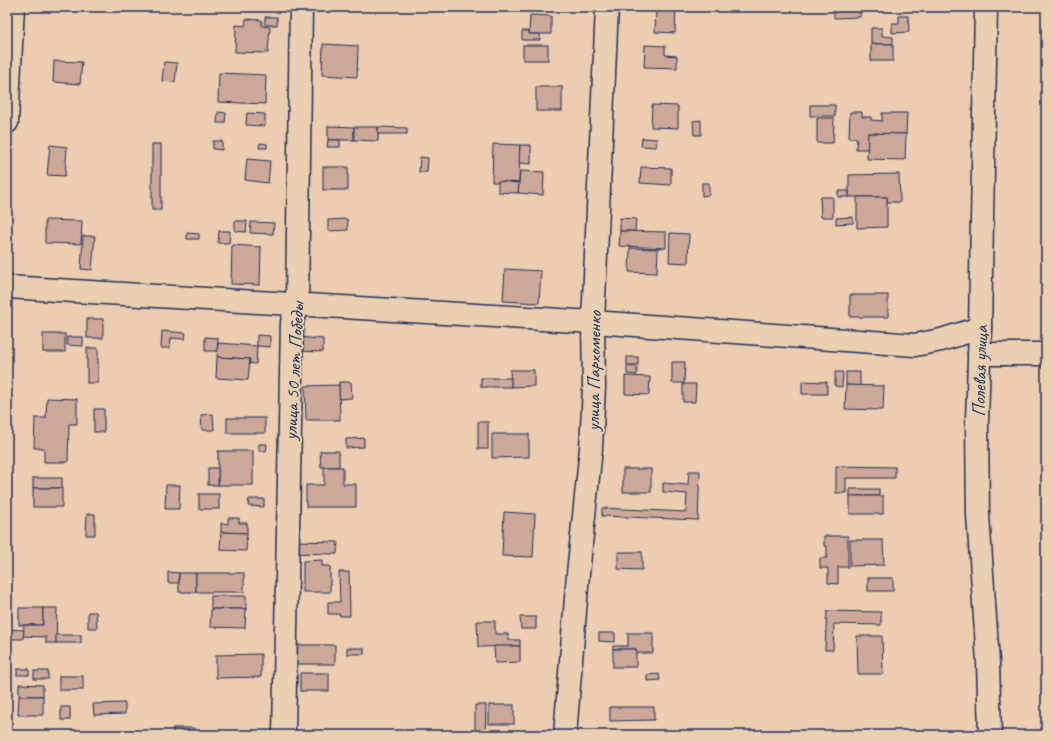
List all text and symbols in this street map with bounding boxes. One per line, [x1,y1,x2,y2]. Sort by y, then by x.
street label: улица 50 лет Победы [278,299,310,442]
street label: улица Пархоменко [581,309,607,432]
street label: Полевая улица [966,323,994,417]

